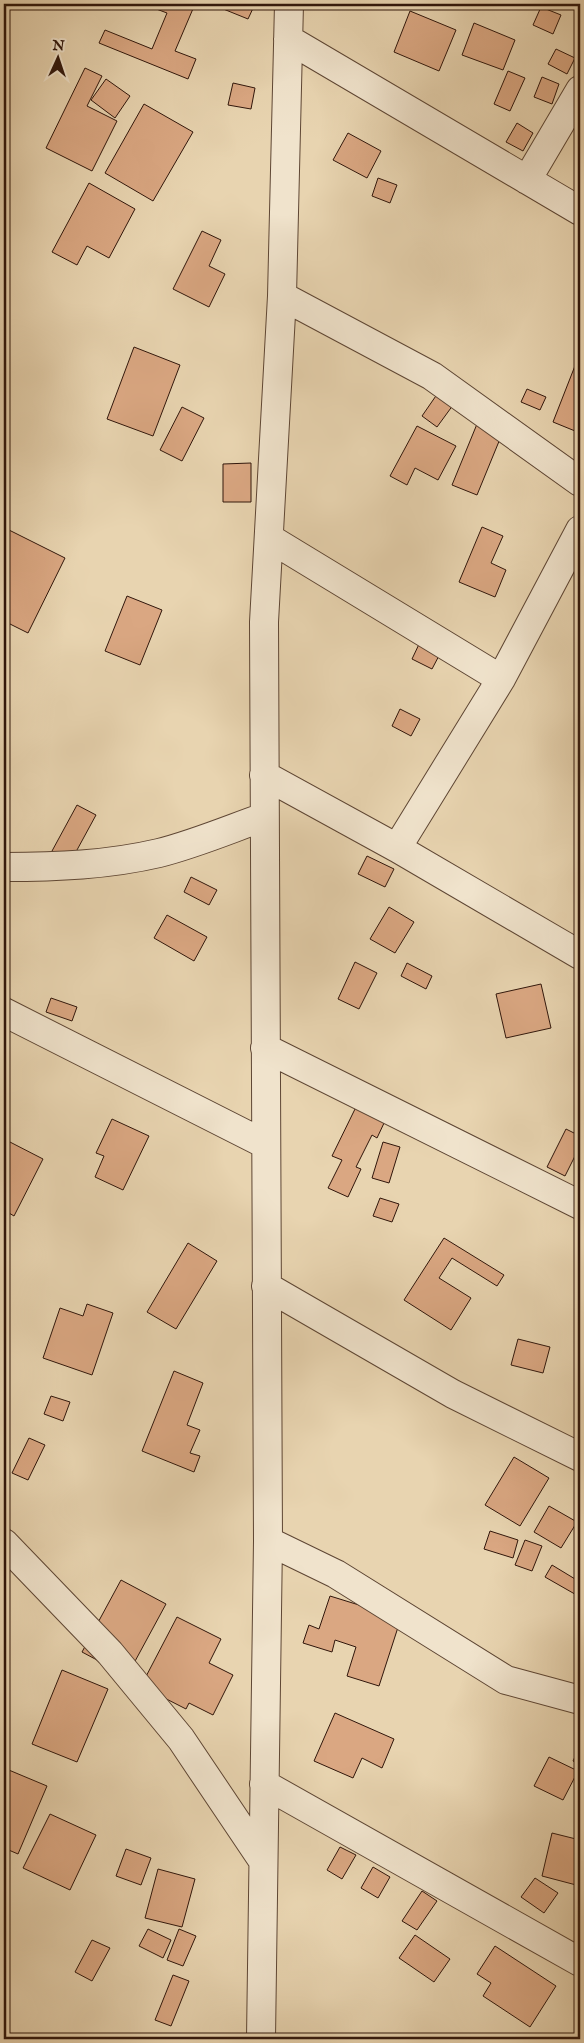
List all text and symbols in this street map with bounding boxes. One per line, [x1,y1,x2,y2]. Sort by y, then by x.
north arrow [32,32,82,82]
text: N [51,37,65,55]

